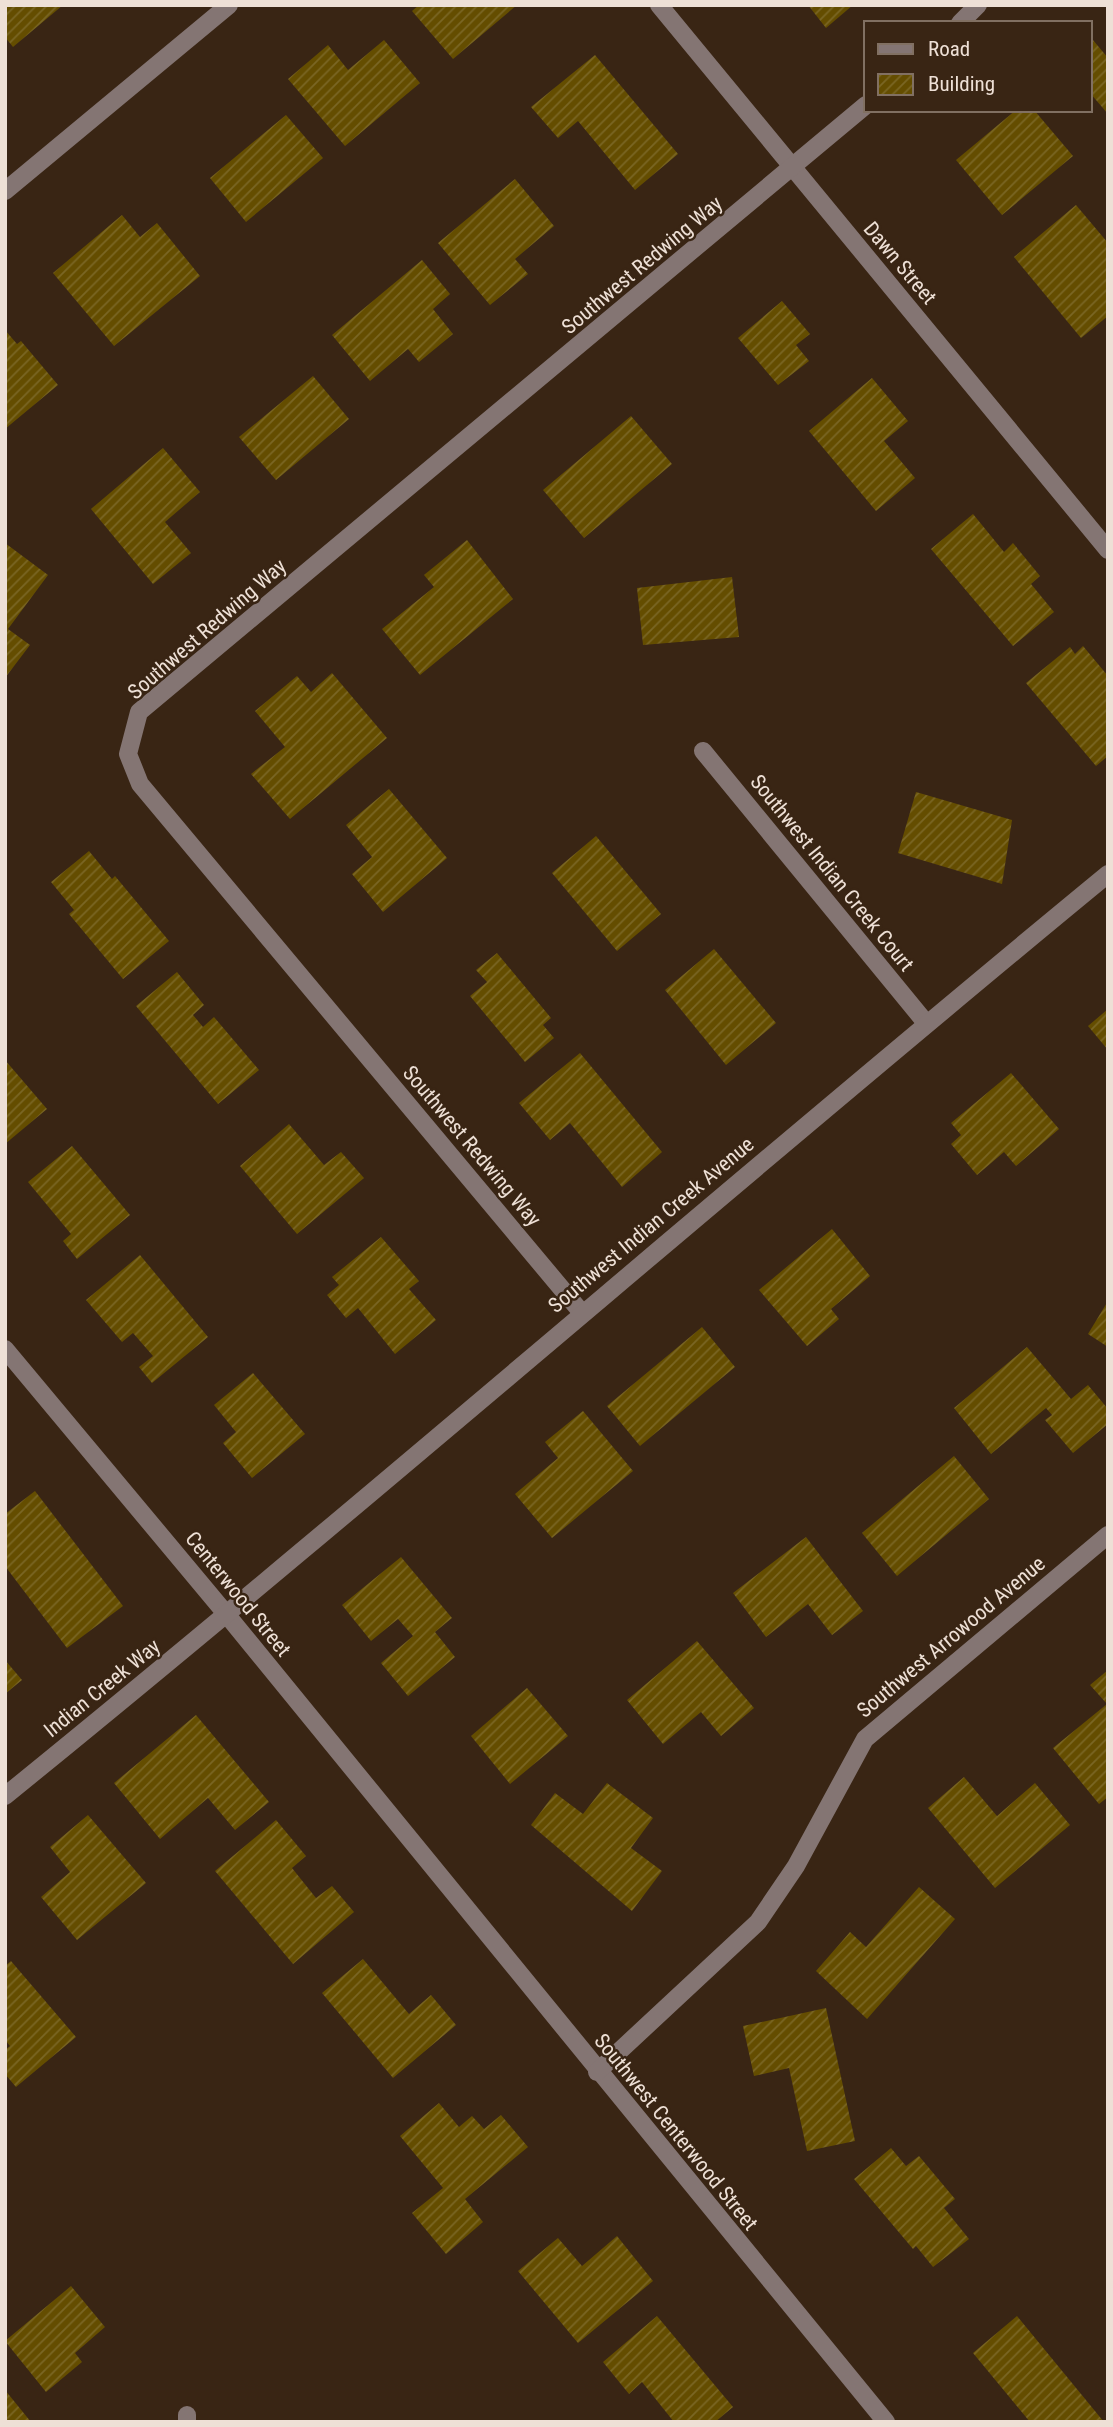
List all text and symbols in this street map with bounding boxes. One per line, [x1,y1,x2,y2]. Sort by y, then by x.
legend [864,21,1092,112]
text: Road [928,37,970,61]
text: Building [928,72,995,96]
street label: Southwest Redwing Way [557,191,727,339]
street label: Dawn Street [859,217,941,309]
street label: Southwest Redwing Way [123,554,291,704]
street label: Southwest Indian Creek Court [745,770,919,976]
street label: Southwest Redwing Way [398,1061,546,1231]
street label: Southwest Indian Creek Avenue [544,1132,759,1318]
street label: Centerwood Street [180,1527,296,1661]
street label: Southwest Arrowood Avenue [852,1551,1050,1723]
street label: Indian Creek Way [39,1634,165,1742]
street label: Southwest Centerwood Street [589,2029,763,2235]

